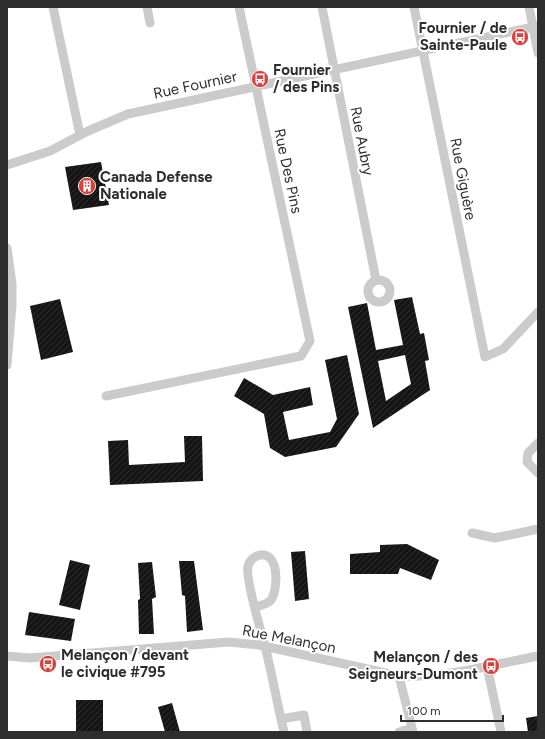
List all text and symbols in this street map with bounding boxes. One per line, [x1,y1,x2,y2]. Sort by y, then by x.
place label: Fournier / de Sainte-Paule [419,19,508,54]
bus stop icon: Fournier / de Sainte-Paule [510,27,530,47]
place label: Fournier / des Pins [273,61,339,96]
street label: Rue Fournier [152,67,238,103]
bus stop icon: Fournier / des Pins [250,69,270,89]
street label: Rue Aubry [346,105,378,177]
street label: Rue Des Pins [270,127,306,215]
street label: Rue Giguère [446,136,480,222]
place label: Canada Defense Nationale [100,168,213,203]
building icon: Canada Defense Nationale [77,176,97,196]
street label: Rue Melançon [241,621,337,657]
place label: Melançon / devant le civique #795 [61,646,189,681]
place label: Melançon / des Seigneurs-Dumont [348,648,478,683]
bus stop icon: Melançon / devant le civique #795 [38,654,58,674]
bus stop icon: Melançon / des Seigneurs-Dumont [481,656,501,676]
scale bar [401,697,503,723]
text: 100 m [407,704,441,718]

